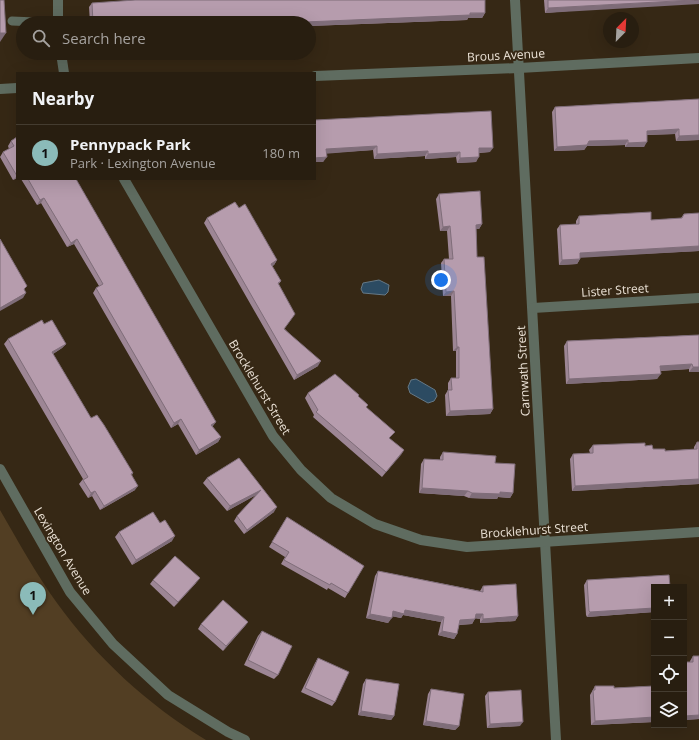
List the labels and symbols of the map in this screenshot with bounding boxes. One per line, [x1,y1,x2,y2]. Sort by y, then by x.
north arrow [603,12,639,48]
street label: Brous Avenue [467,44,546,66]
your location [431,270,451,290]
street label: Lister Street [581,279,649,301]
street label: Carnwath Street [512,325,534,417]
street label: Brocklehurst Street [225,336,295,438]
street label: Lexington Avenue [30,504,96,598]
street label: Brocklehurst Street [480,518,588,542]
pin: 1 [20,582,46,615]

